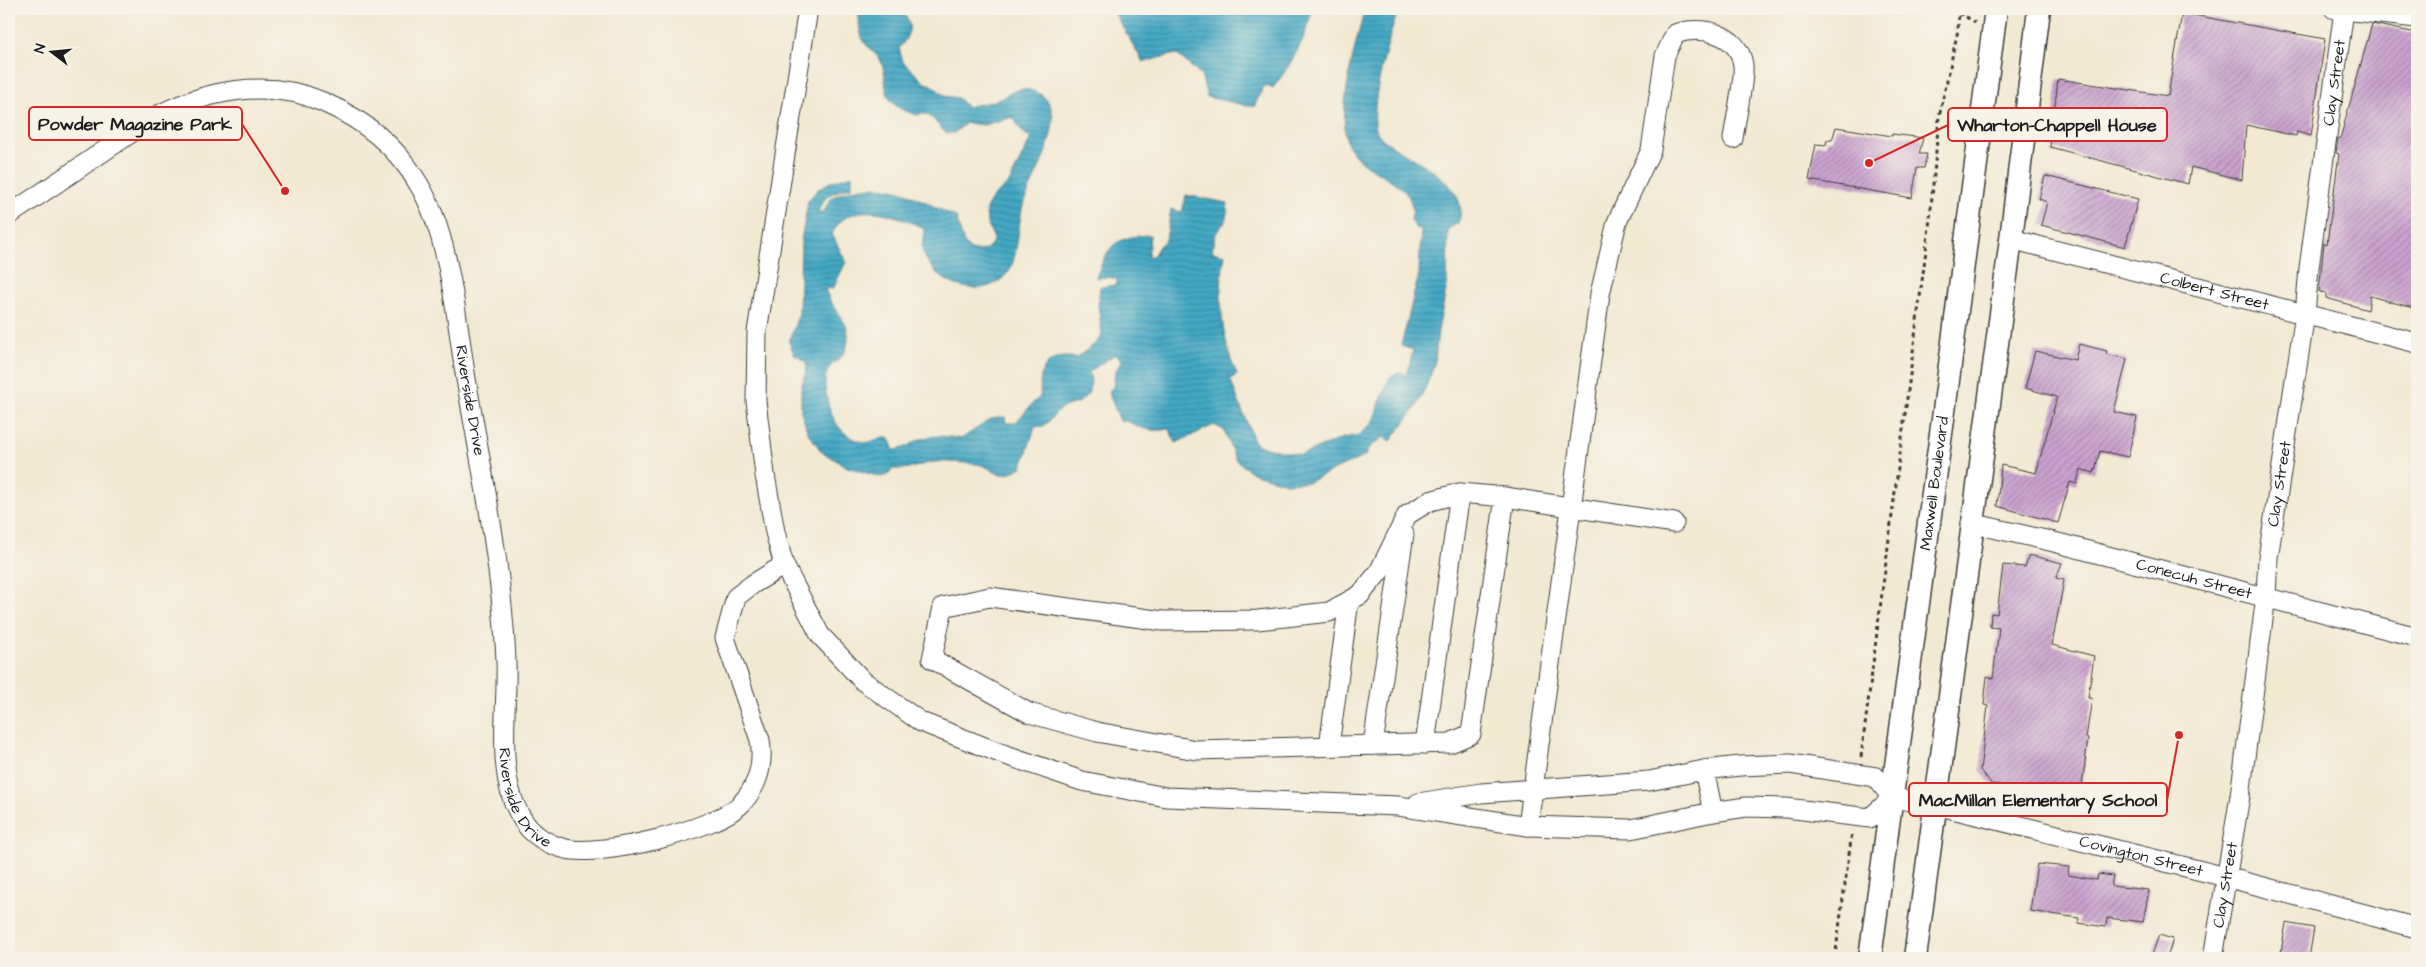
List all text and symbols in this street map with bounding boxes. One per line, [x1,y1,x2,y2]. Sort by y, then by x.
north arrow [28,28,78,78]
street label: Clay Street [2317,38,2351,127]
text: N [30,42,51,56]
callout: Powder Magazine Park [29,107,242,140]
callout: Wharton–Chappell House [1948,108,2167,141]
text: Powder Magazine Park [38,112,233,138]
text: Wharton–Chappell House [1956,113,2157,138]
street label: Colbert Street [2158,267,2272,316]
street label: Riverside Drive [450,344,490,458]
street label: Maxwell Boulevard [1914,415,1954,552]
street label: Clay Street [2262,439,2297,528]
street label: Conecuh Street [2134,553,2255,605]
street label: Riverside Drive [494,747,556,853]
callout: MacMillan Elementary School [1909,783,2167,816]
text: MacMillan Elementary School [1919,788,2157,814]
street label: Covington Street [2077,830,2206,882]
street label: Clay Street [2207,840,2243,929]

